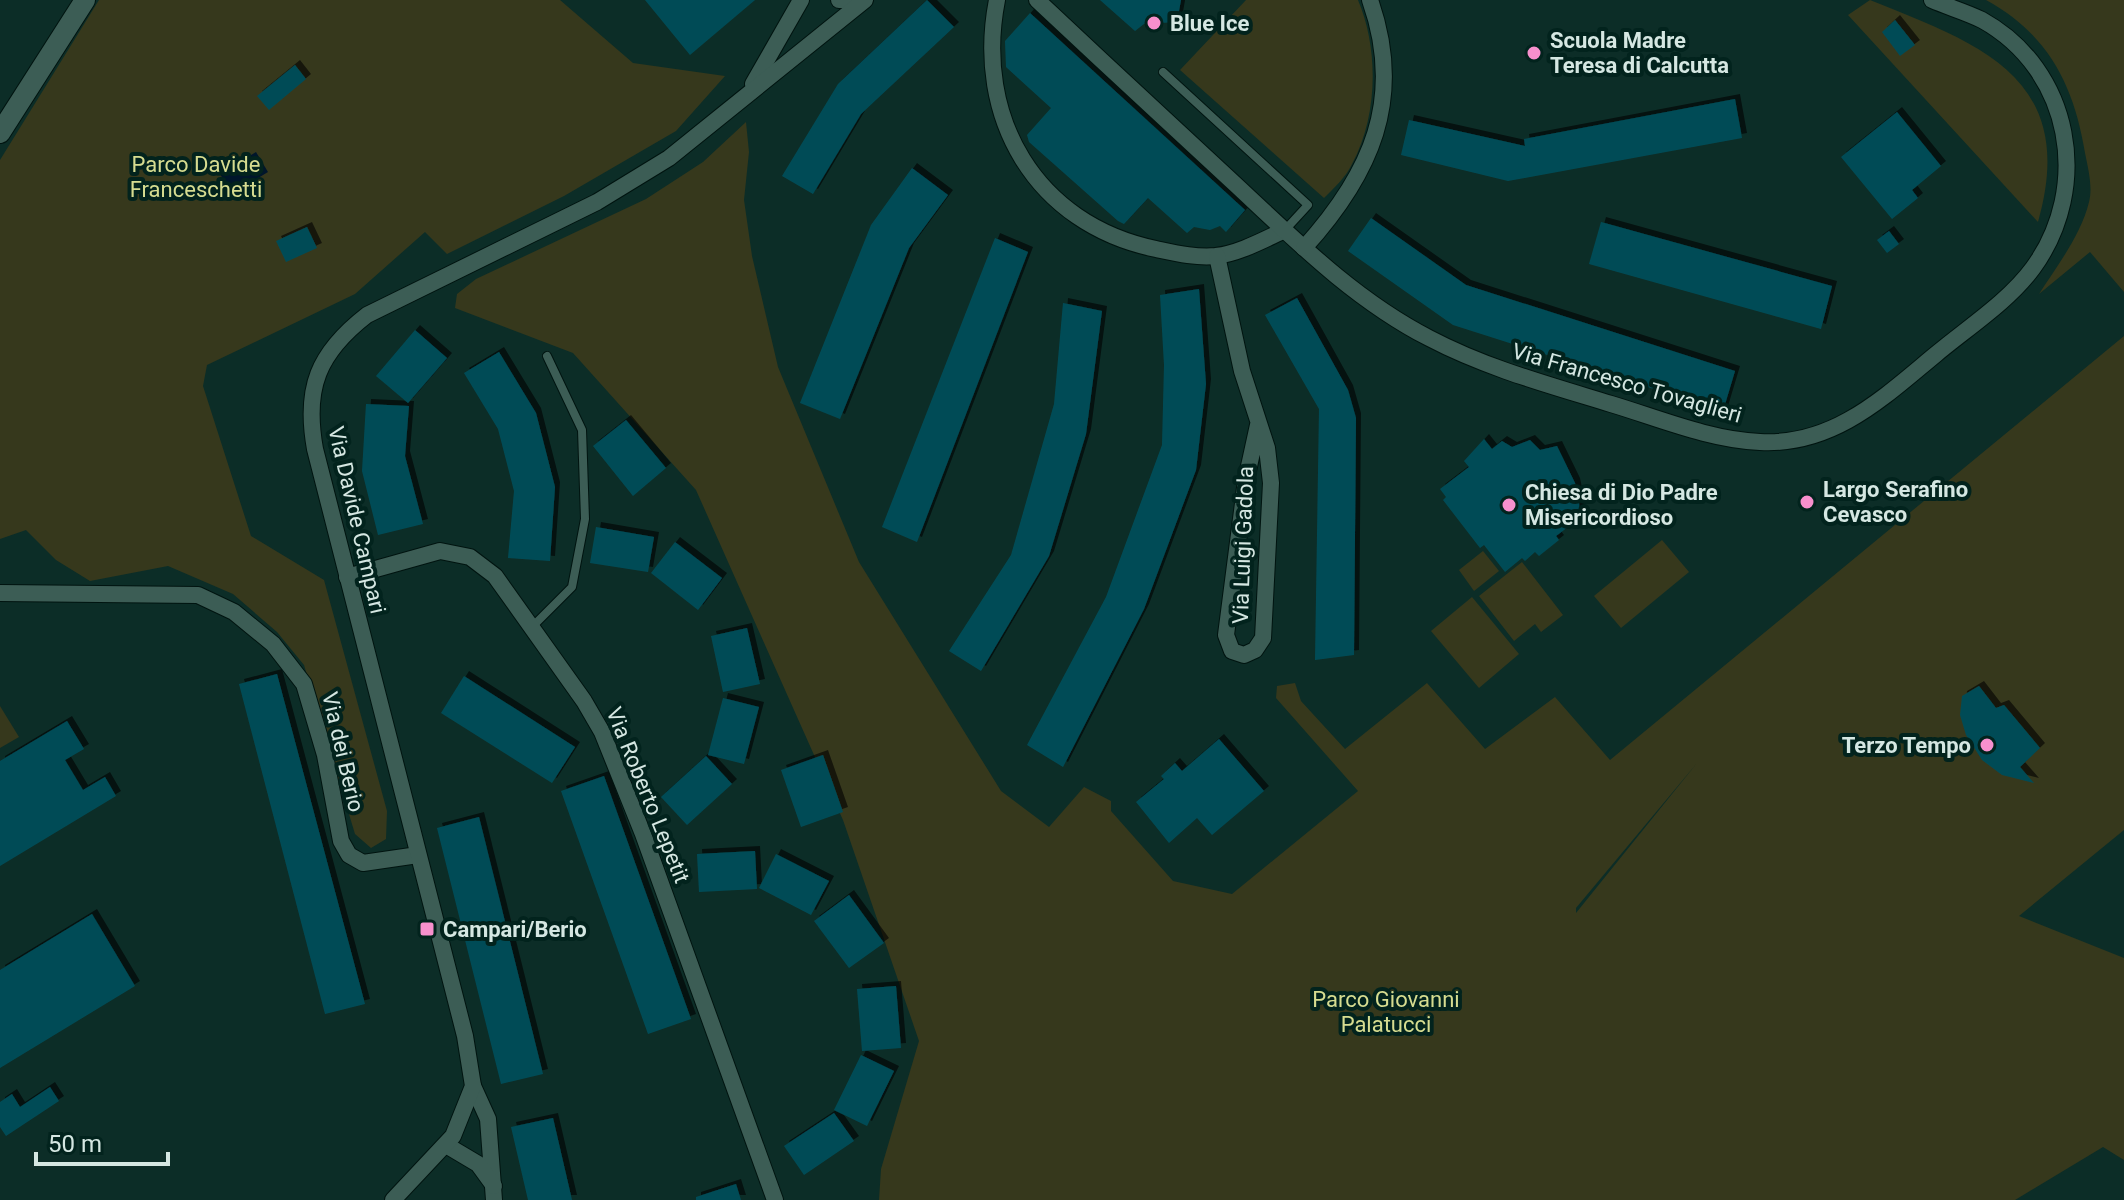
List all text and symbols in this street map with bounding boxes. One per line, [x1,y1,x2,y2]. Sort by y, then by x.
place label: Blue Ice [1170,11,1249,36]
marker: Blue Ice [1145,14,1163,32]
place label: Scuola Madre Teresa di Calcutta [1550,28,1729,78]
marker: Scuola Madre Teresa di Calcutta [1525,44,1543,62]
park label: Parco Davide Franceschetti [130,152,262,202]
street label: Via Francesco Tovaglieri [1509,338,1745,428]
street label: Via Davide Campari [323,424,391,616]
street label: Via Luigi Gadola [1228,466,1258,624]
place label: Largo Serafino Cevasco [1823,477,1968,527]
place label: Chiesa di Dio Padre Misericordioso [1525,480,1718,530]
marker: Largo Serafino Cevasco [1798,493,1816,511]
marker: Chiesa di Dio Padre Misericordioso [1500,496,1518,514]
street label: Via dei Berio [317,690,369,814]
street label: Via Roberto Lepetit [601,704,695,886]
place label: Terzo Tempo [1842,733,1971,758]
marker: Terzo Tempo [1978,736,1996,754]
place label: Campari/Berio [443,917,587,942]
marker: Campari/Berio [418,920,436,938]
park label: Parco Giovanni Palatucci [1312,987,1460,1037]
scale bar [36,1116,168,1166]
text: 50 m [48,1130,102,1158]

